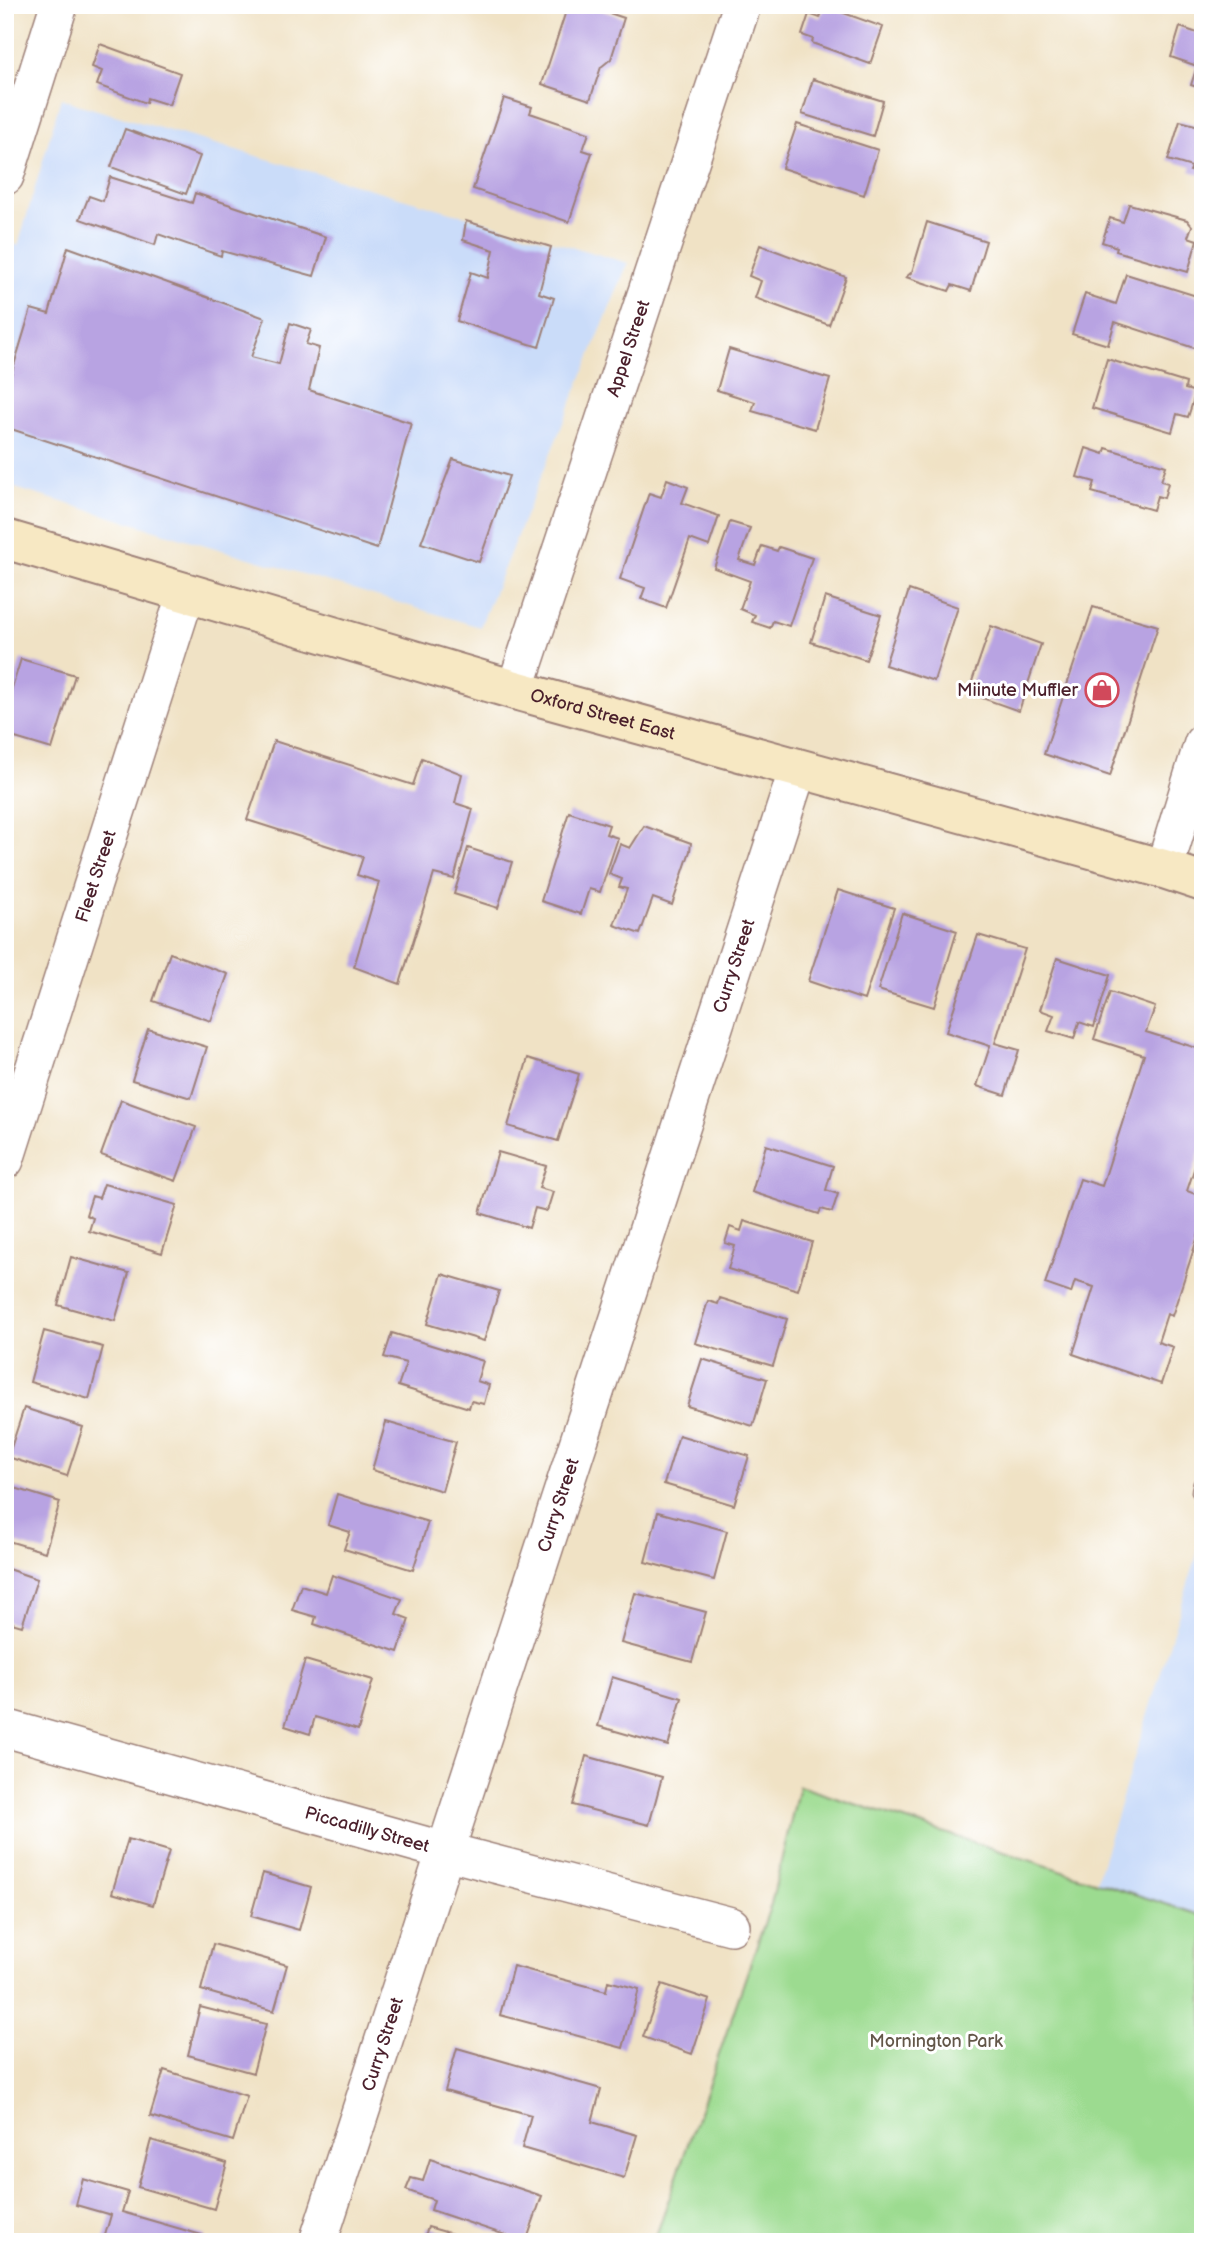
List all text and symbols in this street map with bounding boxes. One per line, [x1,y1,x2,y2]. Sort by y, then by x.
street label: Appel Street [603,297,655,399]
shop icon: Miinute Muffler [1083,671,1121,709]
place label: Miinute Muffler [957,680,1078,701]
street label: Oxford Street East [528,685,678,745]
street label: Fleet Street [72,827,121,925]
street label: Curry Street [709,916,760,1016]
street label: Curry Street [533,1455,584,1555]
street label: Piccadilly Street [302,1802,432,1857]
street label: Curry Street [358,1994,408,2094]
park label: Mornington Park [869,2031,1003,2052]

